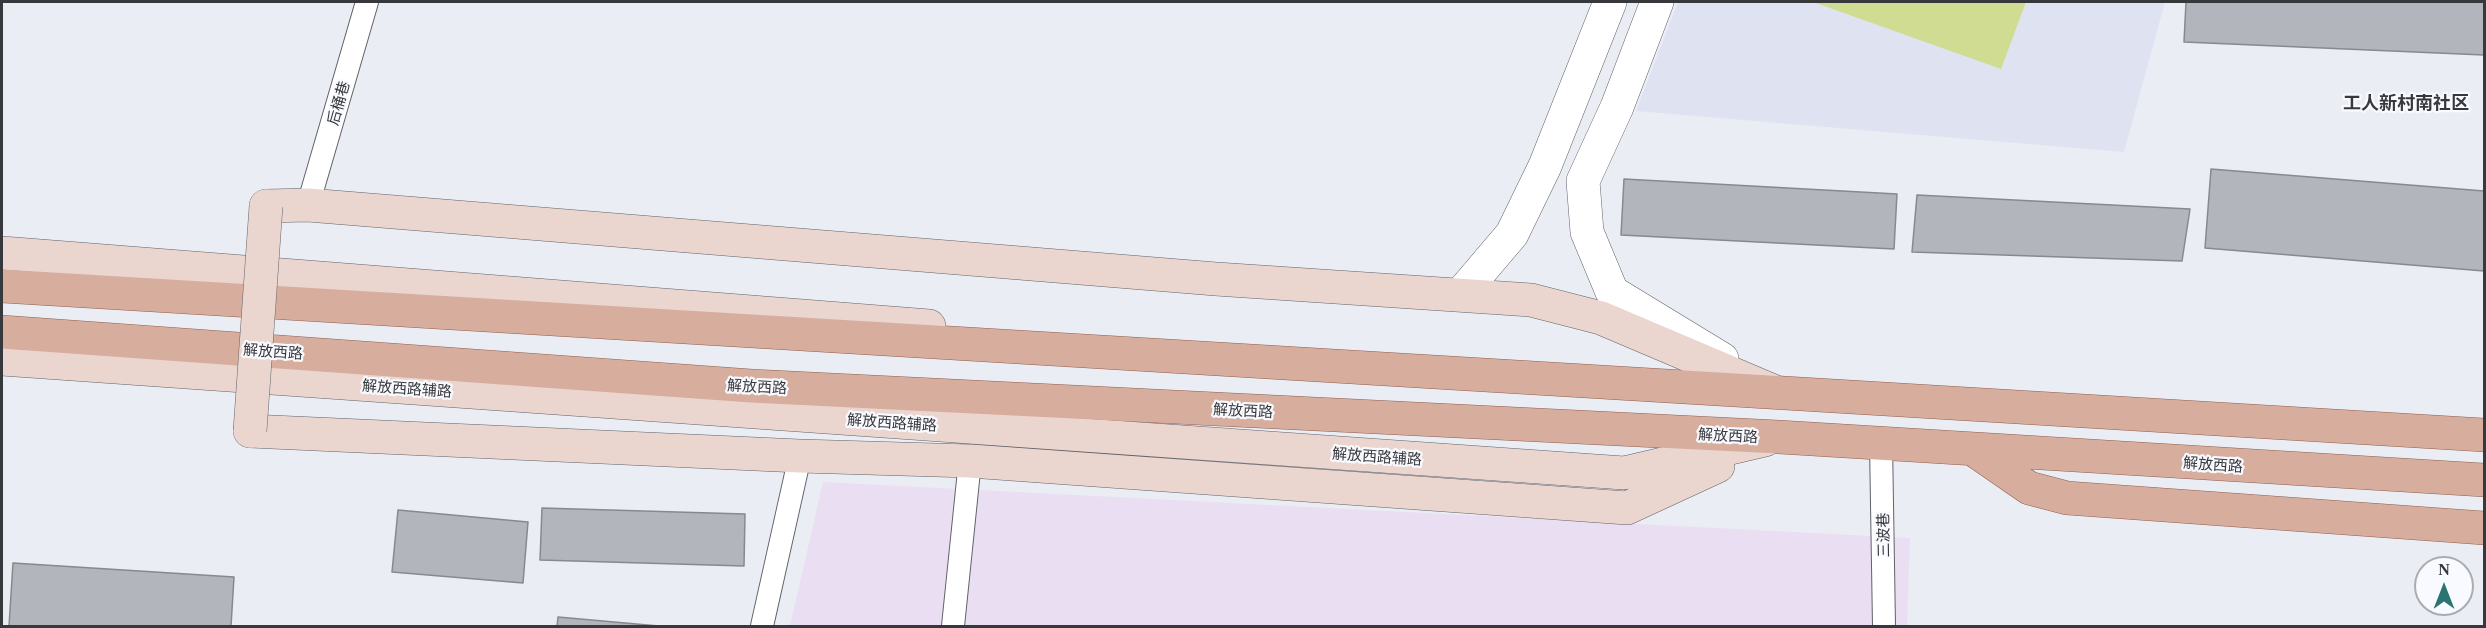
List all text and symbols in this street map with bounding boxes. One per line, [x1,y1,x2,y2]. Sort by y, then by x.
street label: 后桶巷 [323,79,353,127]
district label: 工人新村南社区 [2343,91,2469,113]
street label: 解放西路 [242,340,304,362]
street label: 解放西路 [727,375,787,397]
street label: 解放西路辅路 [361,376,453,400]
street label: 解放西路 [1213,399,1273,421]
street label: 解放西路辅路 [846,410,938,434]
street label: 解放西路 [1698,424,1758,446]
street label: 解放西路辅路 [1331,444,1423,468]
street label: 解放西路 [2182,453,2244,475]
street label: 三波巷 [1874,512,1892,558]
north arrow [2414,556,2474,616]
text: N [2438,561,2450,578]

